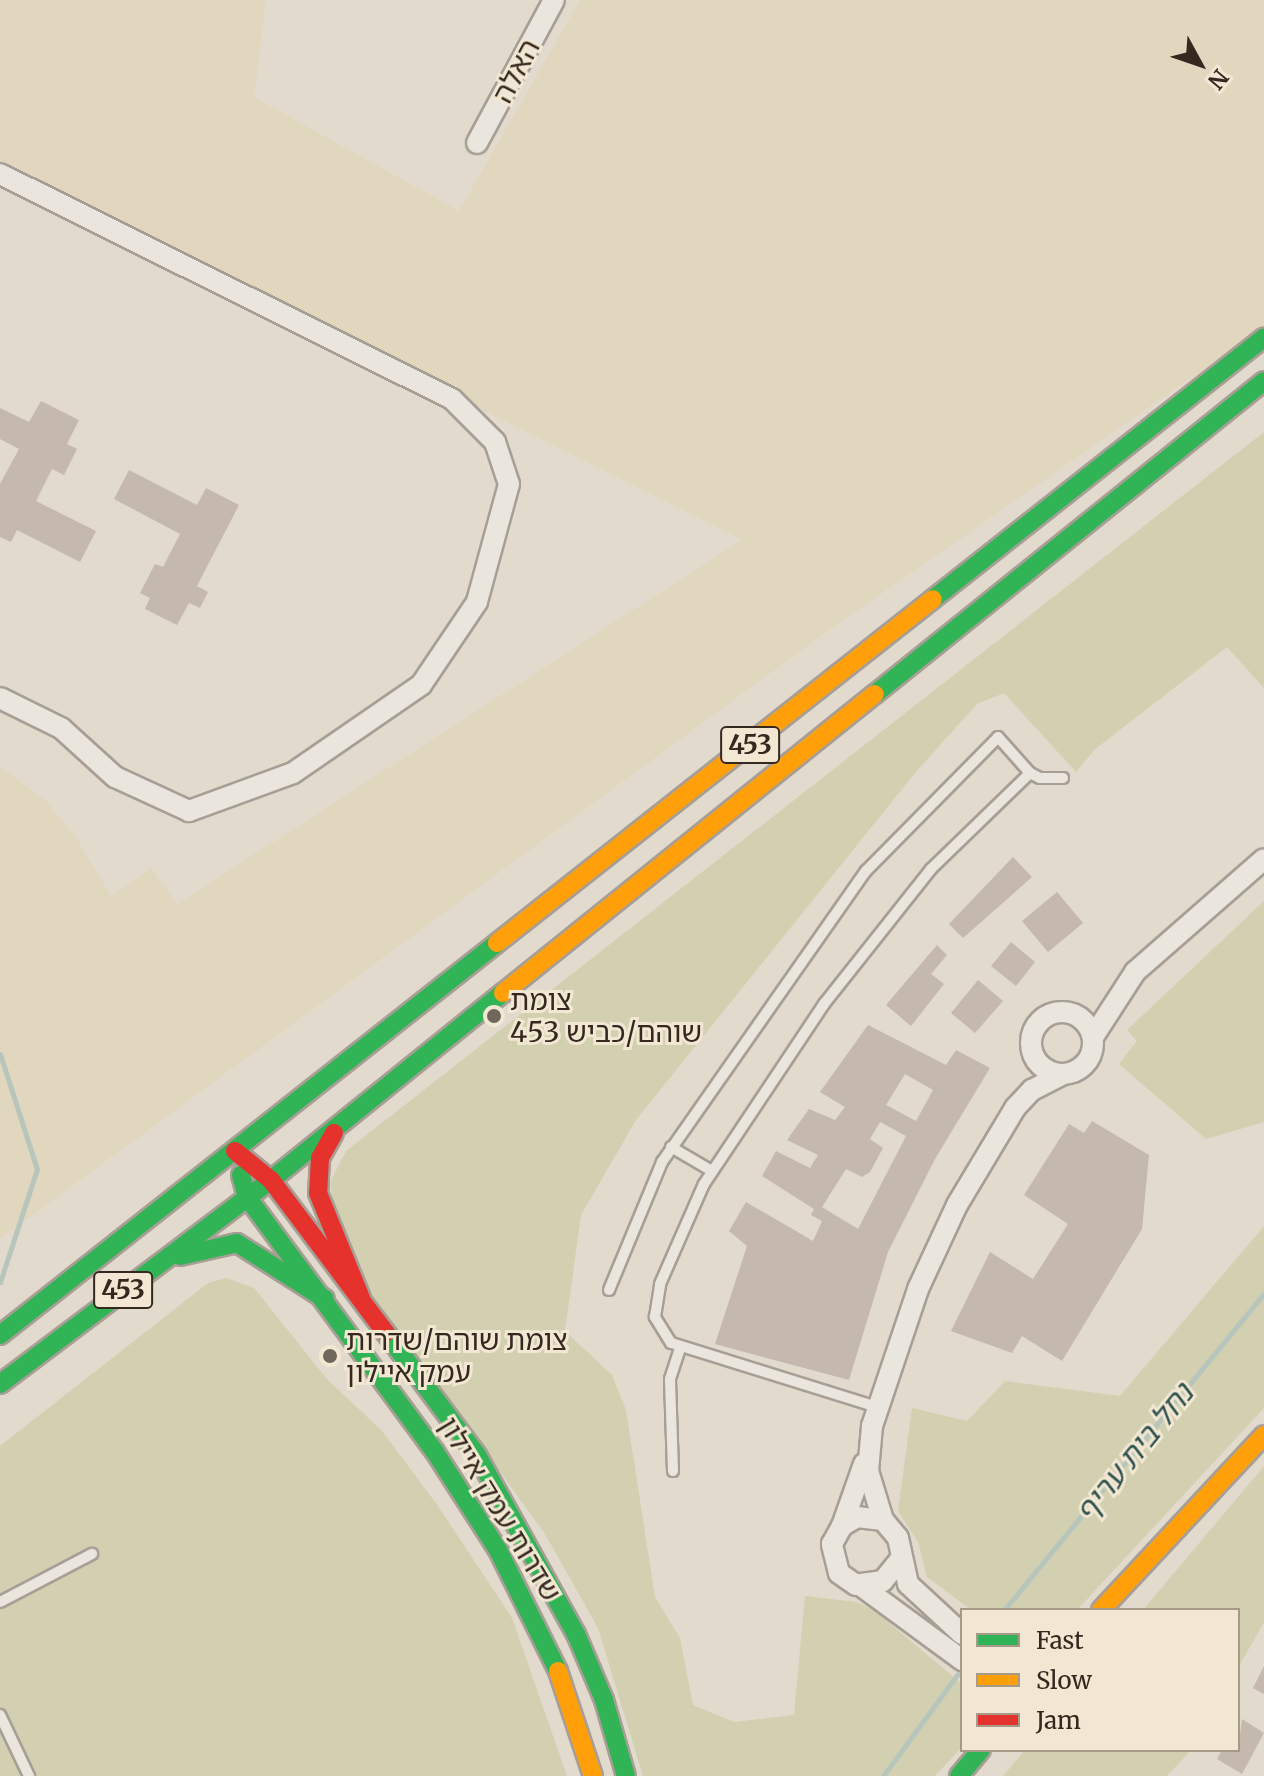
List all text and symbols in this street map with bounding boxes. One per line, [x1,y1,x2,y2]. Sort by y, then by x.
north arrow [1160,24,1240,104]
street label: האלה [485,33,547,109]
text: N [1202,64,1235,95]
road number: 453 [720,723,780,767]
place label: צומת שוהם/כביש 453 [510,983,698,1049]
marker: צומת שוהם/כביש 453 [485,1007,503,1025]
road number: 453 [93,1268,153,1312]
place label: צומת שוהם/שדרות עמק איילון [346,1323,568,1389]
marker: צומת שוהם/שדרות עמק איילון [321,1347,339,1365]
water label: נחל בית עריף [1067,1376,1201,1528]
street label: שדרות עמק איילון [432,1411,568,1607]
legend [960,1608,1240,1752]
text: Fast [1036,1625,1084,1656]
text: Slow [1036,1665,1092,1696]
text: Jam [1036,1705,1081,1736]

